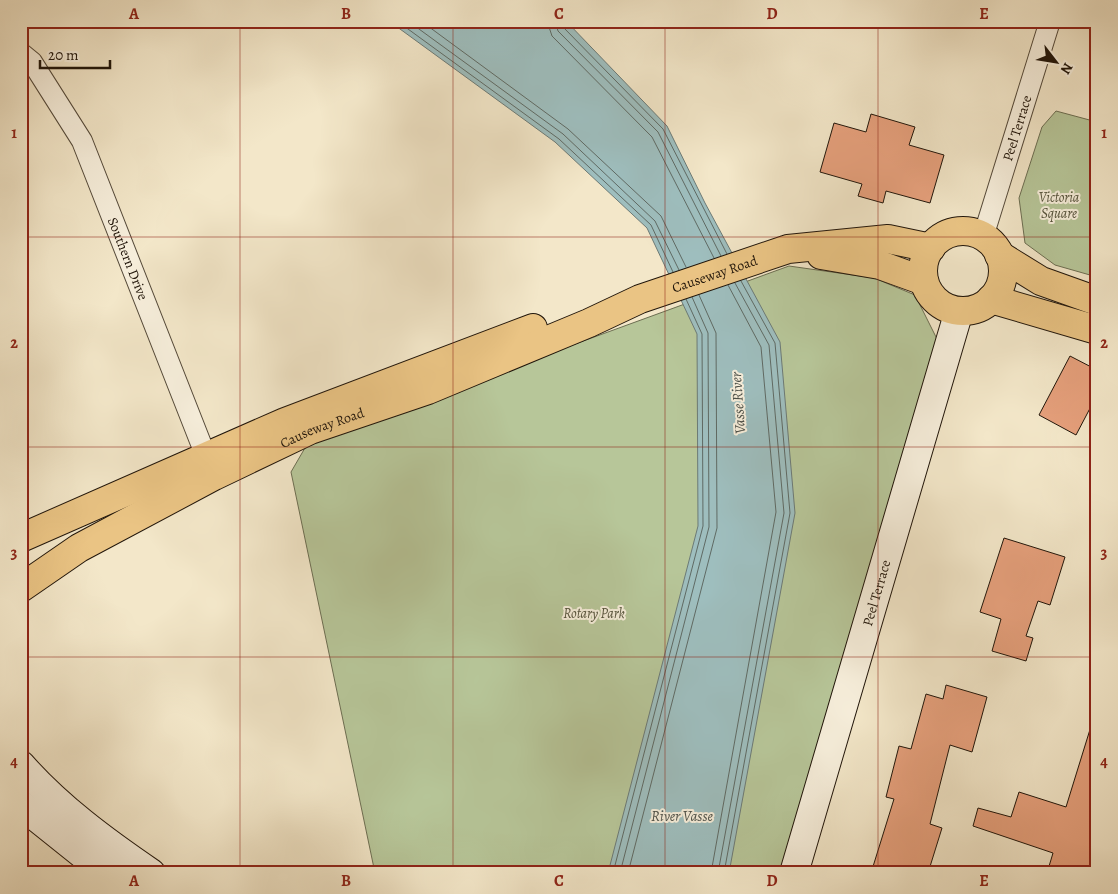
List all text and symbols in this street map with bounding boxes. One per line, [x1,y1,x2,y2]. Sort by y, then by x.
text: A [128,3,140,25]
text: B [341,3,351,25]
text: C [554,3,564,25]
text: D [766,3,778,25]
text: E [979,3,989,25]
scale bar [40,38,110,70]
north arrow [1030,38,1080,88]
text: 20 m [48,45,79,65]
text: N [1056,59,1077,78]
street label: Peel Terrace [998,93,1036,164]
text: 1 [11,122,17,144]
text: 1 [1101,122,1107,144]
park label: Victoria Square [1039,188,1080,223]
street label: Southern Drive [103,215,153,303]
street label: Causeway Road [670,251,760,298]
text: 2 [10,332,18,354]
text: 2 [1100,332,1108,354]
water label: Vasse River [726,371,750,435]
street label: Causeway Road [277,403,367,453]
text: 3 [11,542,18,564]
text: 3 [1101,542,1108,564]
street label: Peel Terrace [858,558,895,628]
park label: Rotary Park [563,604,625,623]
text: 4 [10,751,18,773]
text: 4 [1100,751,1108,773]
water label: River Vasse [651,806,714,826]
text: A [128,870,140,892]
text: B [341,870,351,892]
text: C [554,870,564,892]
text: D [766,870,778,892]
text: E [979,870,989,892]

